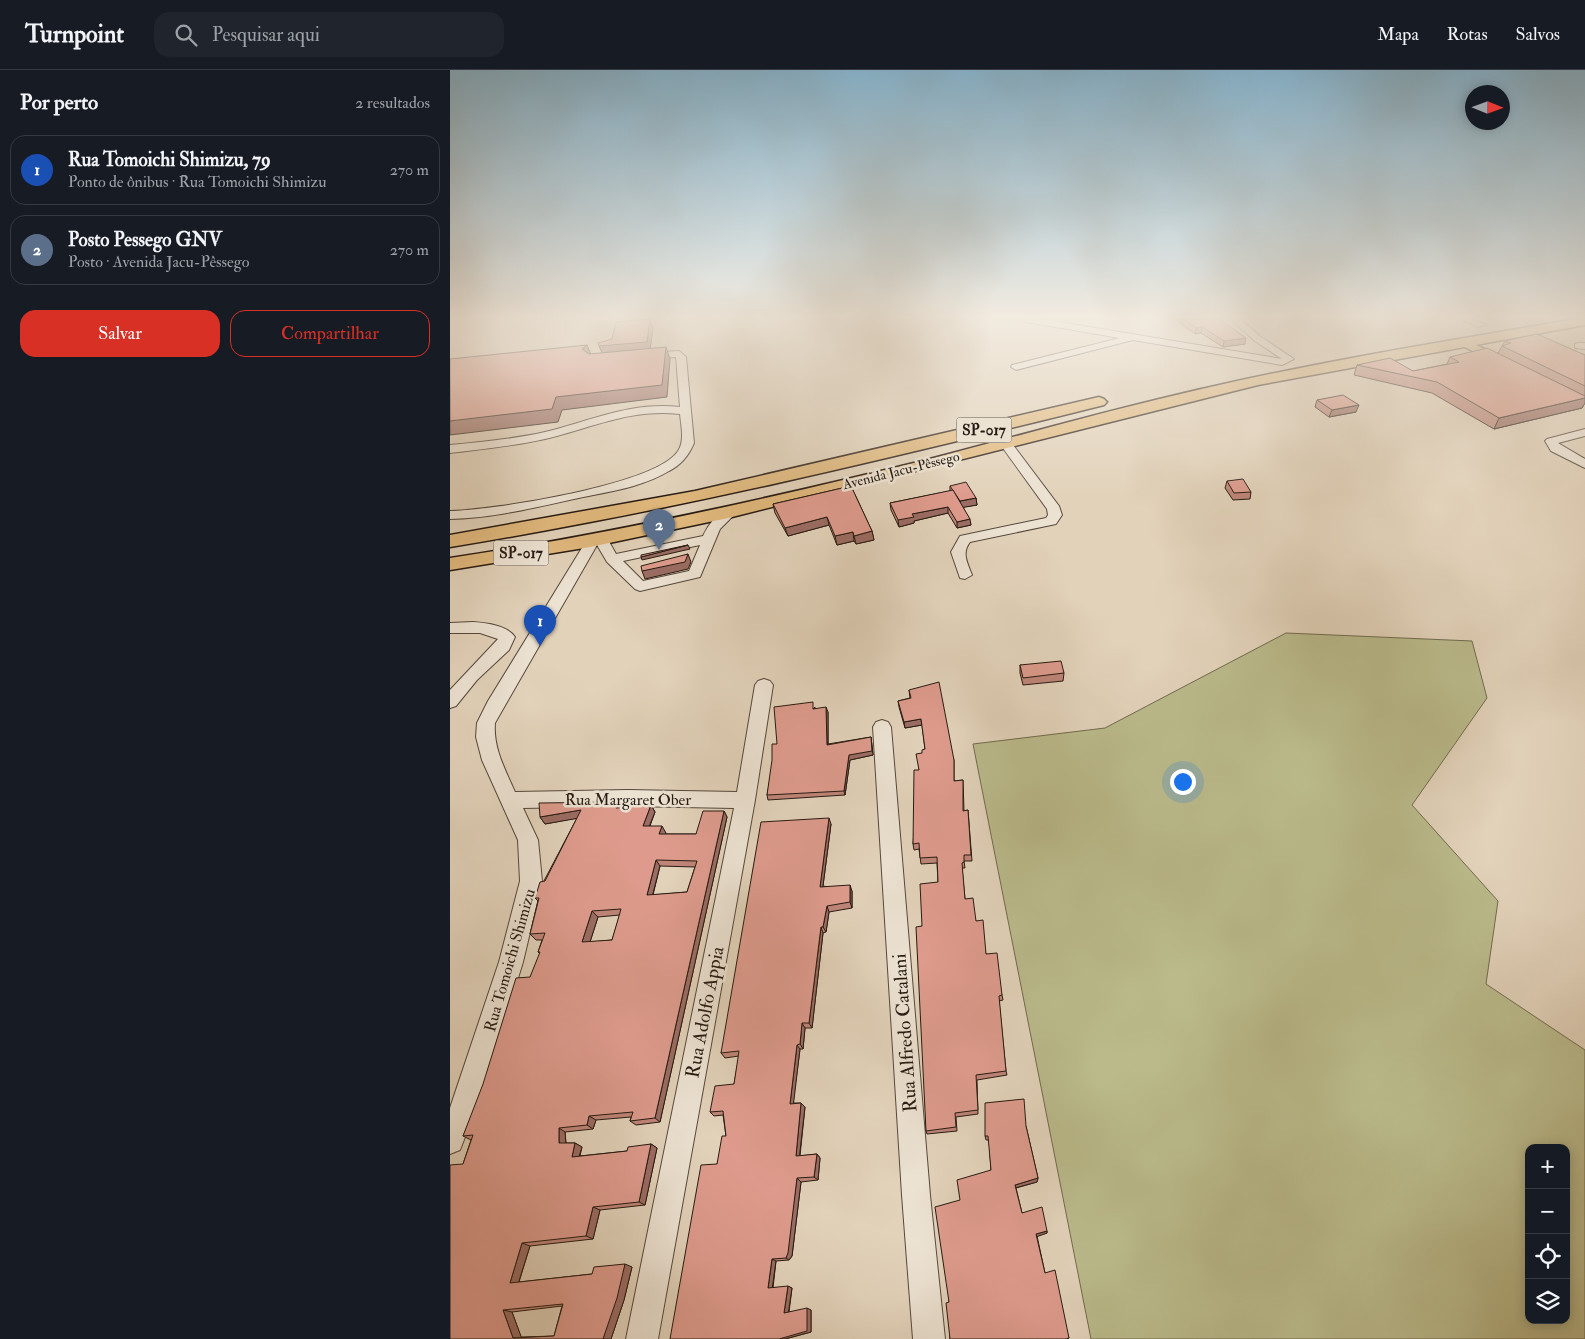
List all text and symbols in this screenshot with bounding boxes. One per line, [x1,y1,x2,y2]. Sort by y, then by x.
search box [154,12,504,57]
text: Turnpoint [25,19,124,50]
icon: search [172,21,200,49]
text: Pesquisar aqui [212,23,320,47]
text: Mapa [1378,23,1419,46]
text: Rotas [1447,23,1488,46]
text: Salvos [1516,23,1560,46]
north arrow [1465,85,1510,130]
text: Por perto [20,89,98,116]
text: 2 resultados [355,93,430,113]
text: Rua Tomoichi Shimizu, 79 [68,148,271,172]
text: 1 [34,160,40,180]
text: 270 m [390,160,429,180]
text: Ponto de ônibus · Rua Tomoichi Shimizu [68,172,326,192]
text: Posto Pessego GNV [68,228,222,252]
text: 2 [33,240,41,260]
text: 270 m [390,240,429,260]
text: Posto · Avenida Jacu-Pêssego [68,252,249,272]
button: Salvar [20,310,220,357]
button: Compartilhar [230,310,430,357]
road number: SP-017 [956,418,1012,442]
street label: Avenida Jacu-Pêssego [840,448,961,493]
pin: 2 [643,509,675,550]
road number: SP-017 [494,540,548,566]
pin: 1 [524,605,556,646]
your location [1170,769,1196,795]
street label: Rua Margaret Ober [565,790,691,810]
street label: Rua Tomoichi Shimizu [480,886,540,1034]
street label: Rua Adolfo Appia [680,944,731,1080]
street label: Rua Alfredo Catalani [887,953,923,1113]
map controls [1525,1144,1570,1324]
button: + [1525,1144,1570,1189]
button: − [1525,1189,1570,1234]
button: locate [1525,1234,1570,1279]
button: layers [1525,1279,1570,1324]

